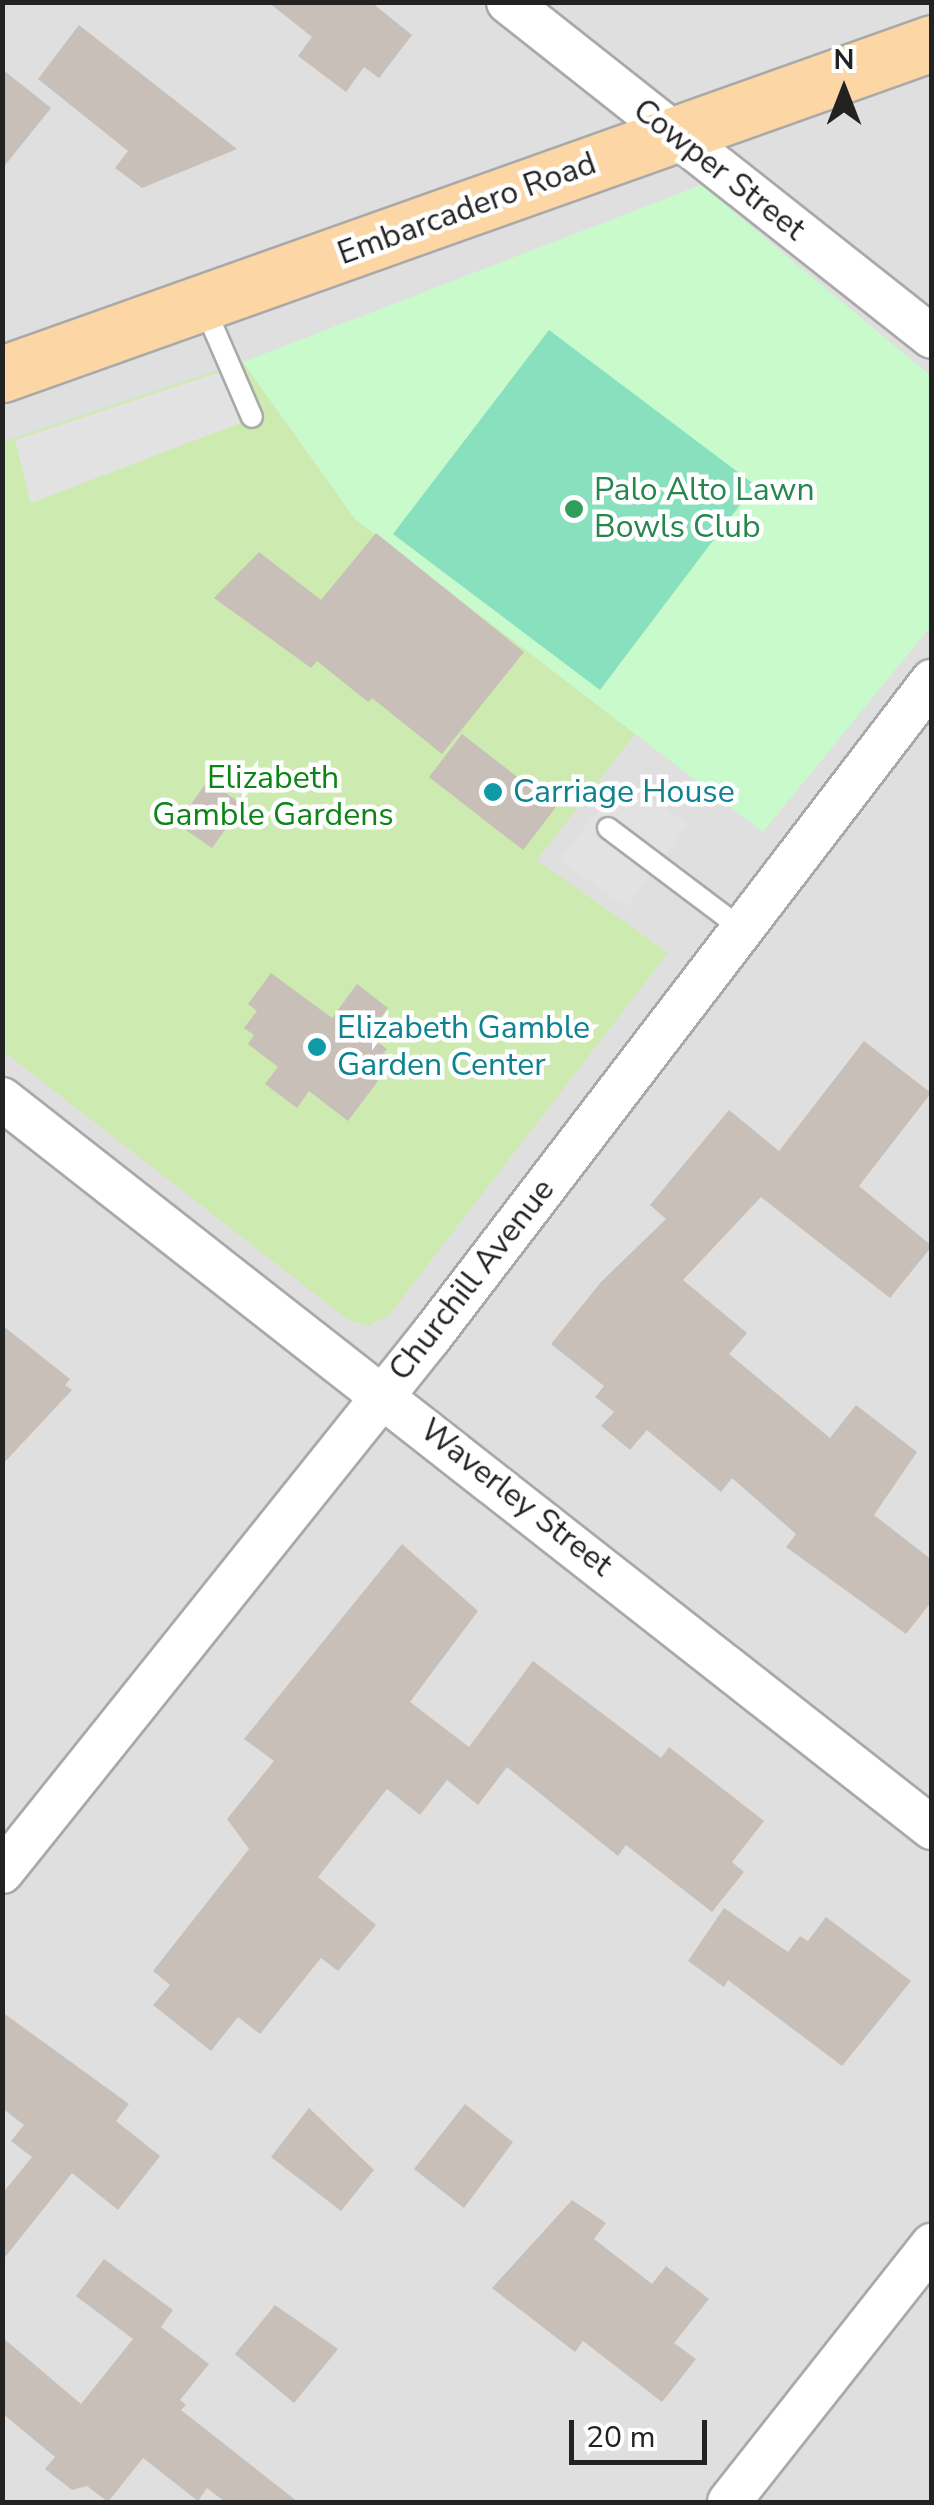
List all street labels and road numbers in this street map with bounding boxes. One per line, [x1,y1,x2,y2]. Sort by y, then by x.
street label: Cowper Street [625,91,813,249]
street label: Embarcadero Road [333,144,601,274]
street label: Churchill Avenue [381,1171,563,1389]
street label: Waverley Street [412,1411,620,1585]

